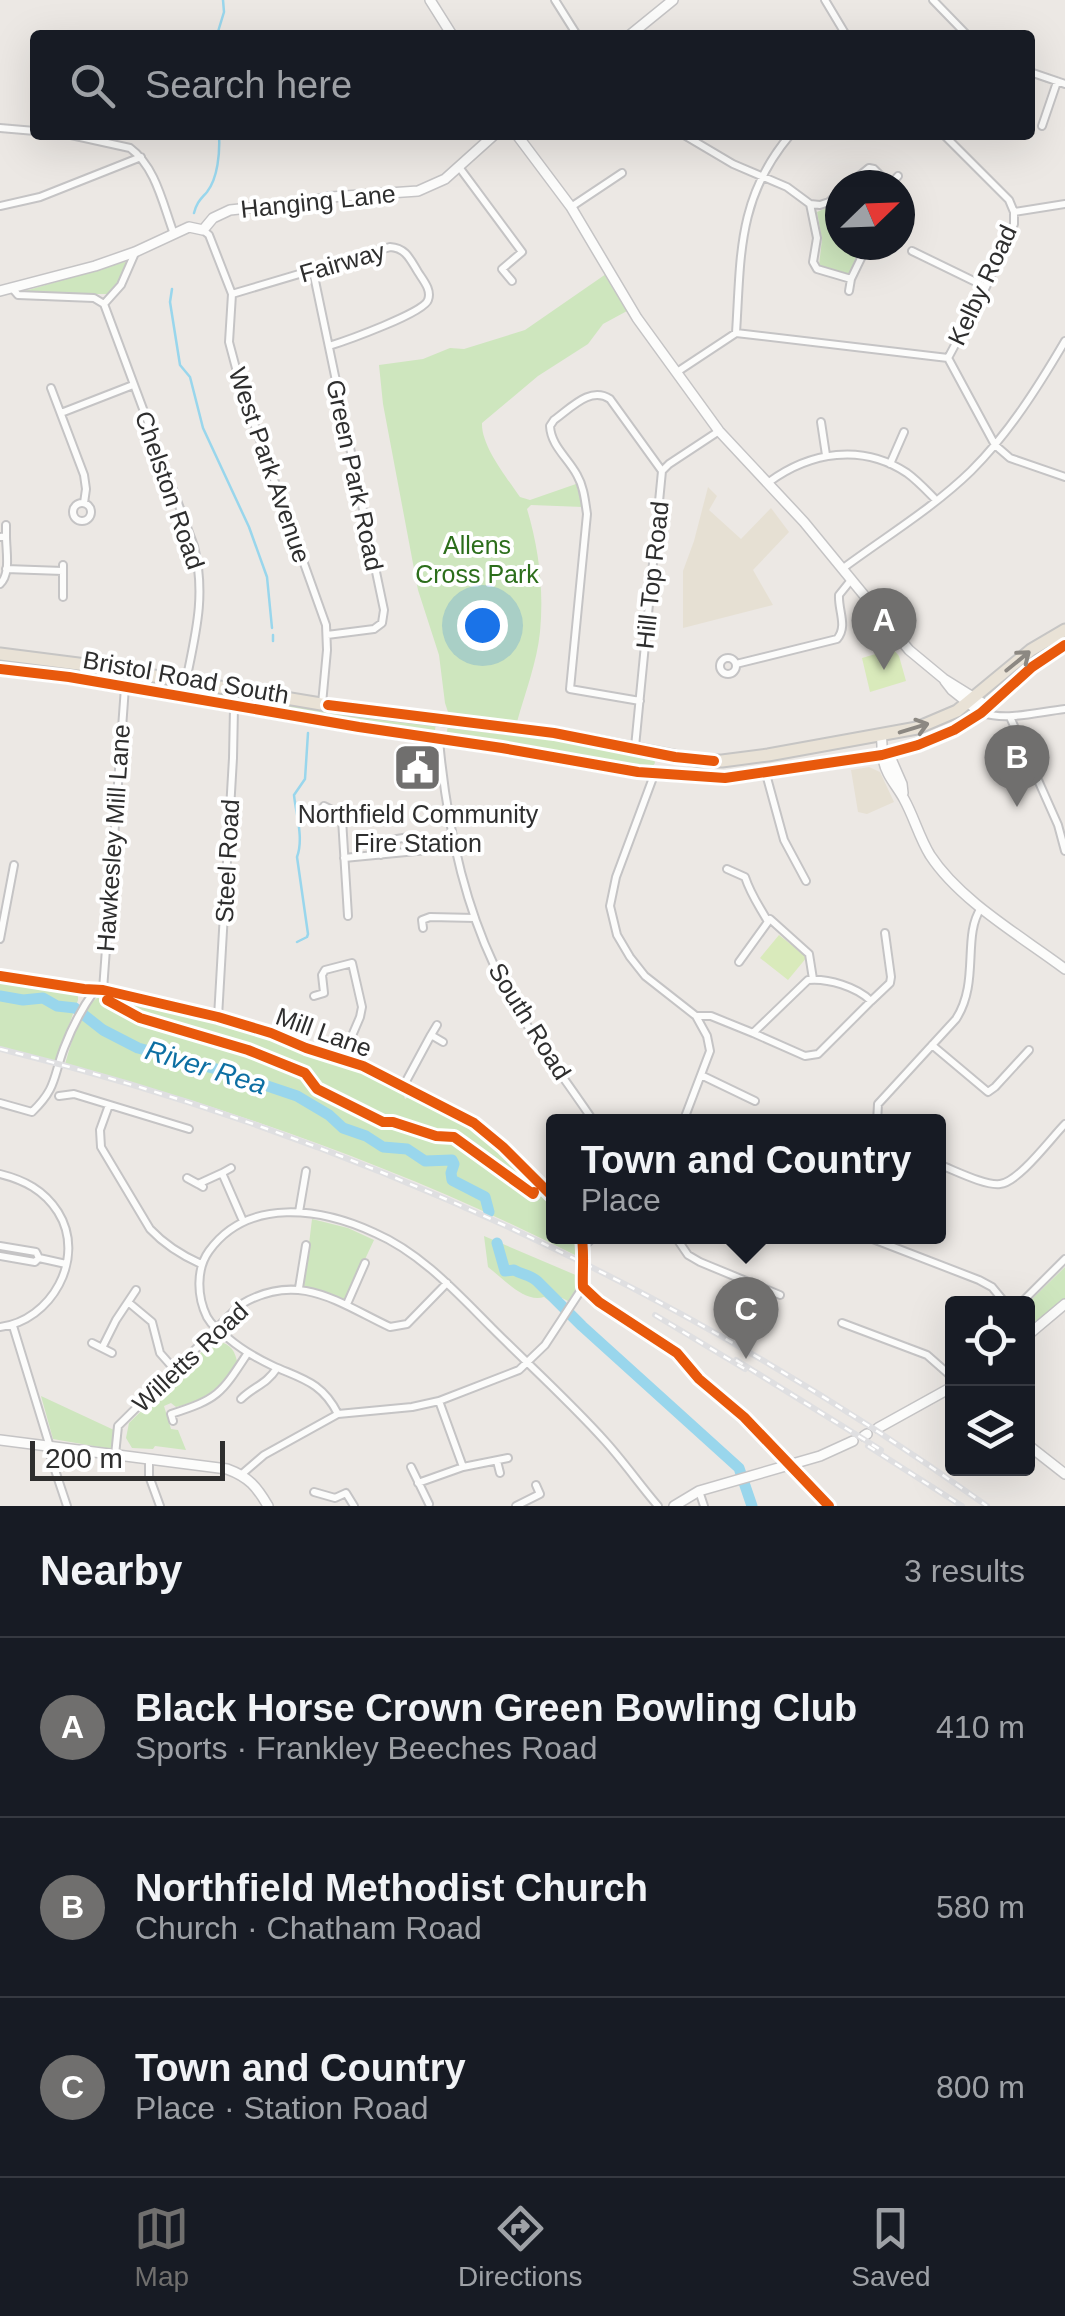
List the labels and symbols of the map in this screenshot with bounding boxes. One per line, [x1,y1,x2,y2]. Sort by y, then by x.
north arrow [825,170,915,260]
street label: Hanging Lane [239,179,397,223]
street label: Kelby Road [942,221,1022,349]
street label: Fairway [296,236,388,288]
street label: West Park Avenue [223,364,317,566]
street label: Green Park Road [321,377,389,573]
street label: Chelston Road [130,407,210,573]
street label: Hill Top Road [630,500,674,650]
park label: Allens Cross Park [415,531,539,588]
pin: A [852,588,916,670]
your location [457,600,508,651]
street label: Bristol Road South [81,645,291,709]
one-way arrow [1004,651,1031,672]
one-way arrow [898,718,930,736]
street label: Hawkesley Mill Lane [91,723,135,953]
pin: B [984,724,1050,807]
public building icon: Northfield Community Fire Station [392,742,444,794]
street label: Steel Road [210,799,244,923]
place label: Northfield Community Fire Station [298,800,539,857]
street label: South Road [483,958,577,1084]
street label: Mill Lane [272,1002,376,1062]
water label: River Rea [142,1034,270,1100]
pin: C [714,1276,778,1359]
street label: Willetts Road [127,1297,253,1417]
scale bar [30,1436,225,1480]

